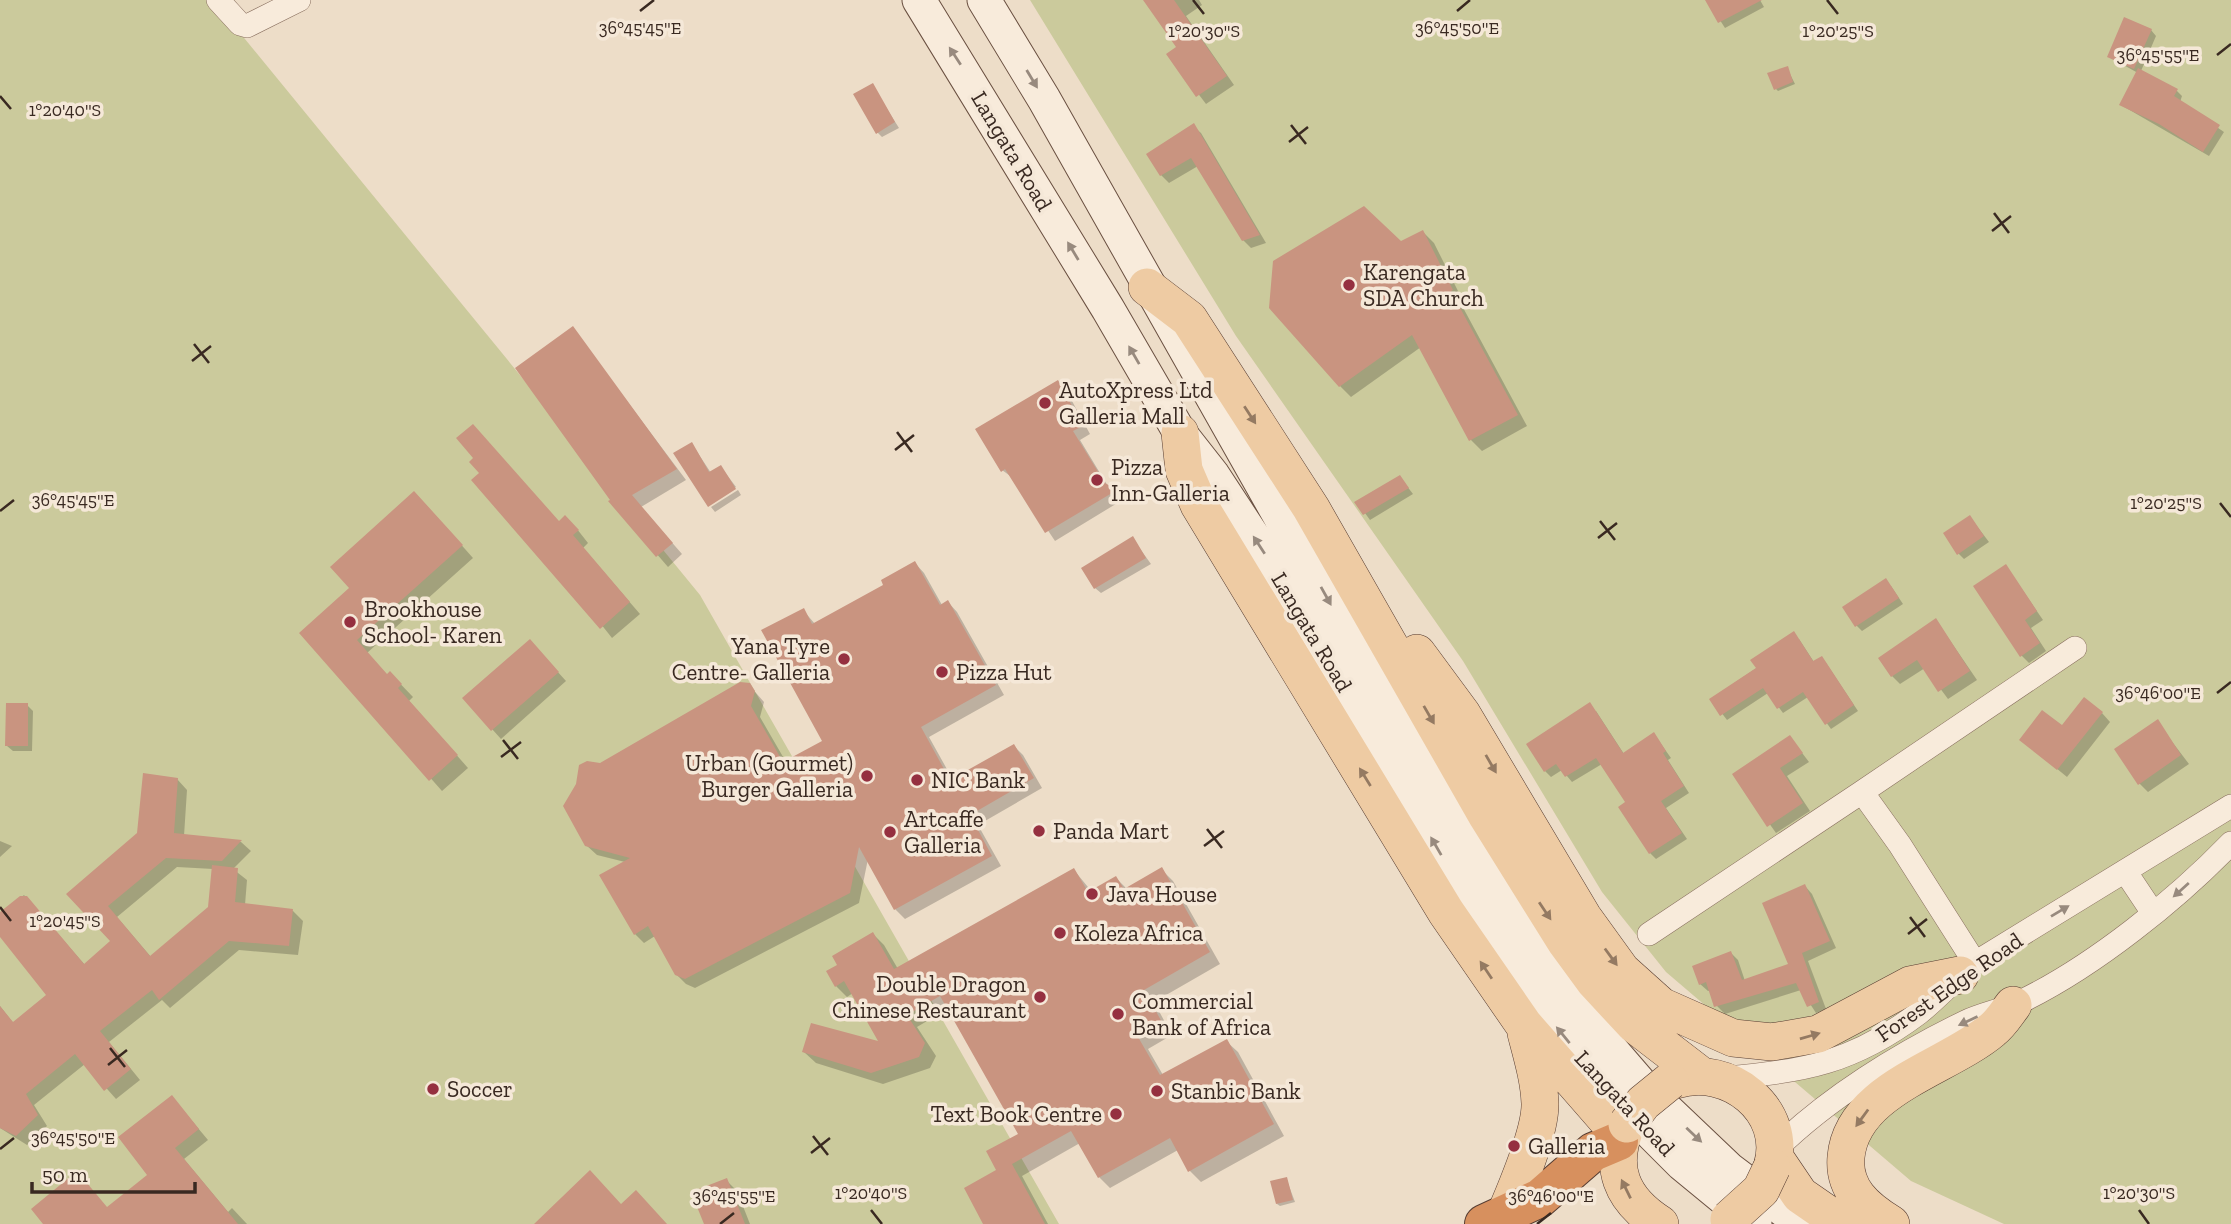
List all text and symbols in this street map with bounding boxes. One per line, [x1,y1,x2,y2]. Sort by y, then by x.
text: 36°45'45"E [599,17,681,39]
text: 36°45'50"E [1415,17,1499,39]
text: 1°20'30"S [1168,20,1240,42]
text: 1°20'25"S [1802,20,1874,42]
text: 36°45'55"E [2117,44,2199,66]
one-way arrow [948,47,961,66]
one-way arrow [1026,70,1038,89]
street label: Langata Road [965,86,1059,216]
text: 1°20'40"S [29,99,101,121]
one-way arrow [1066,241,1079,260]
place label: Karengata SDA Church [1363,258,1484,312]
marker: Karengata SDA Church [1341,277,1357,293]
one-way arrow [1128,345,1141,364]
place label: AutoXpress Ltd Galleria Mall [1059,376,1213,430]
marker: AutoXpress Ltd Galleria Mall [1037,395,1053,411]
one-way arrow [1244,405,1257,424]
place label: Pizza Inn-Galleria [1111,453,1230,507]
marker: Pizza Inn-Galleria [1089,472,1105,488]
text: 36°45'45"E [32,489,114,511]
text: 1°20'25"S [2130,492,2202,514]
one-way arrow [1253,535,1266,554]
street label: Langata Road [1265,567,1359,697]
one-way arrow [1320,586,1332,606]
place label: Brookhouse School- Karen [364,595,502,649]
marker: Brookhouse School- Karen [342,614,358,630]
place label: Yana Tyre Centre- Galleria [672,632,830,686]
marker: Yana Tyre Centre- Galleria [836,651,852,667]
place label: Pizza Hut [956,658,1052,686]
marker: Pizza Hut [934,664,950,680]
text: 36°46'00"E [2115,682,2201,704]
one-way arrow [1423,706,1436,725]
place label: Urban (Gourmet) Burger Galleria [685,749,853,803]
one-way arrow [1485,754,1497,773]
place label: NIC Bank [931,766,1025,794]
one-way arrow [1359,767,1372,786]
marker: Urban (Gourmet) Burger Galleria [859,768,875,784]
marker: NIC Bank [909,772,925,788]
place label: Artcaffe Galleria [904,805,984,859]
place label: Panda Mart [1053,817,1169,845]
marker: Panda Mart [1031,823,1047,839]
marker: Artcaffe Galleria [882,824,898,840]
one-way arrow [1430,837,1442,856]
place label: Java House [1106,880,1217,908]
one-way arrow [2172,882,2190,898]
marker: Java House [1084,886,1100,902]
one-way arrow [1538,902,1552,920]
one-way arrow [2050,905,2070,918]
text: 1°20'45"S [29,910,101,932]
place label: Koleza Africa [1074,919,1203,947]
marker: Koleza Africa [1052,925,1068,941]
street label: Forest Edge Road [1870,926,2028,1048]
one-way arrow [1604,948,1618,966]
one-way arrow [1479,960,1492,980]
place label: Double Dragon Chinese Restaurant [832,970,1026,1024]
place label: Commercial Bank of Africa [1132,987,1271,1041]
marker: Double Dragon Chinese Restaurant [1032,989,1048,1005]
marker: Commercial Bank of Africa [1110,1006,1126,1022]
one-way arrow [1958,1015,1978,1027]
one-way arrow [1556,1026,1571,1044]
one-way arrow [1799,1030,1821,1041]
street label: Langata Road [1569,1044,1681,1162]
place label: Soccer [447,1075,513,1103]
place label: Stanbic Bank [1171,1077,1301,1105]
marker: Soccer [425,1081,441,1097]
marker: Stanbic Bank [1149,1083,1165,1099]
place label: Text Book Centre [931,1100,1102,1128]
marker: Text Book Centre [1108,1106,1124,1122]
one-way arrow [1855,1109,1869,1127]
text: 36°45'50"E [31,1127,115,1149]
one-way arrow [1685,1127,1702,1143]
place label: Galleria [1528,1132,1605,1160]
marker: Galleria [1506,1138,1522,1154]
scale bar [32,1150,194,1194]
text: 50 m [42,1162,88,1187]
one-way arrow [1620,1179,1632,1200]
text: 1°20'40"S [835,1182,907,1204]
text: 1°20'30"S [2103,1182,2175,1204]
text: 36°45'55"E [693,1185,775,1207]
text: 36°46'00"E [1508,1185,1594,1207]

